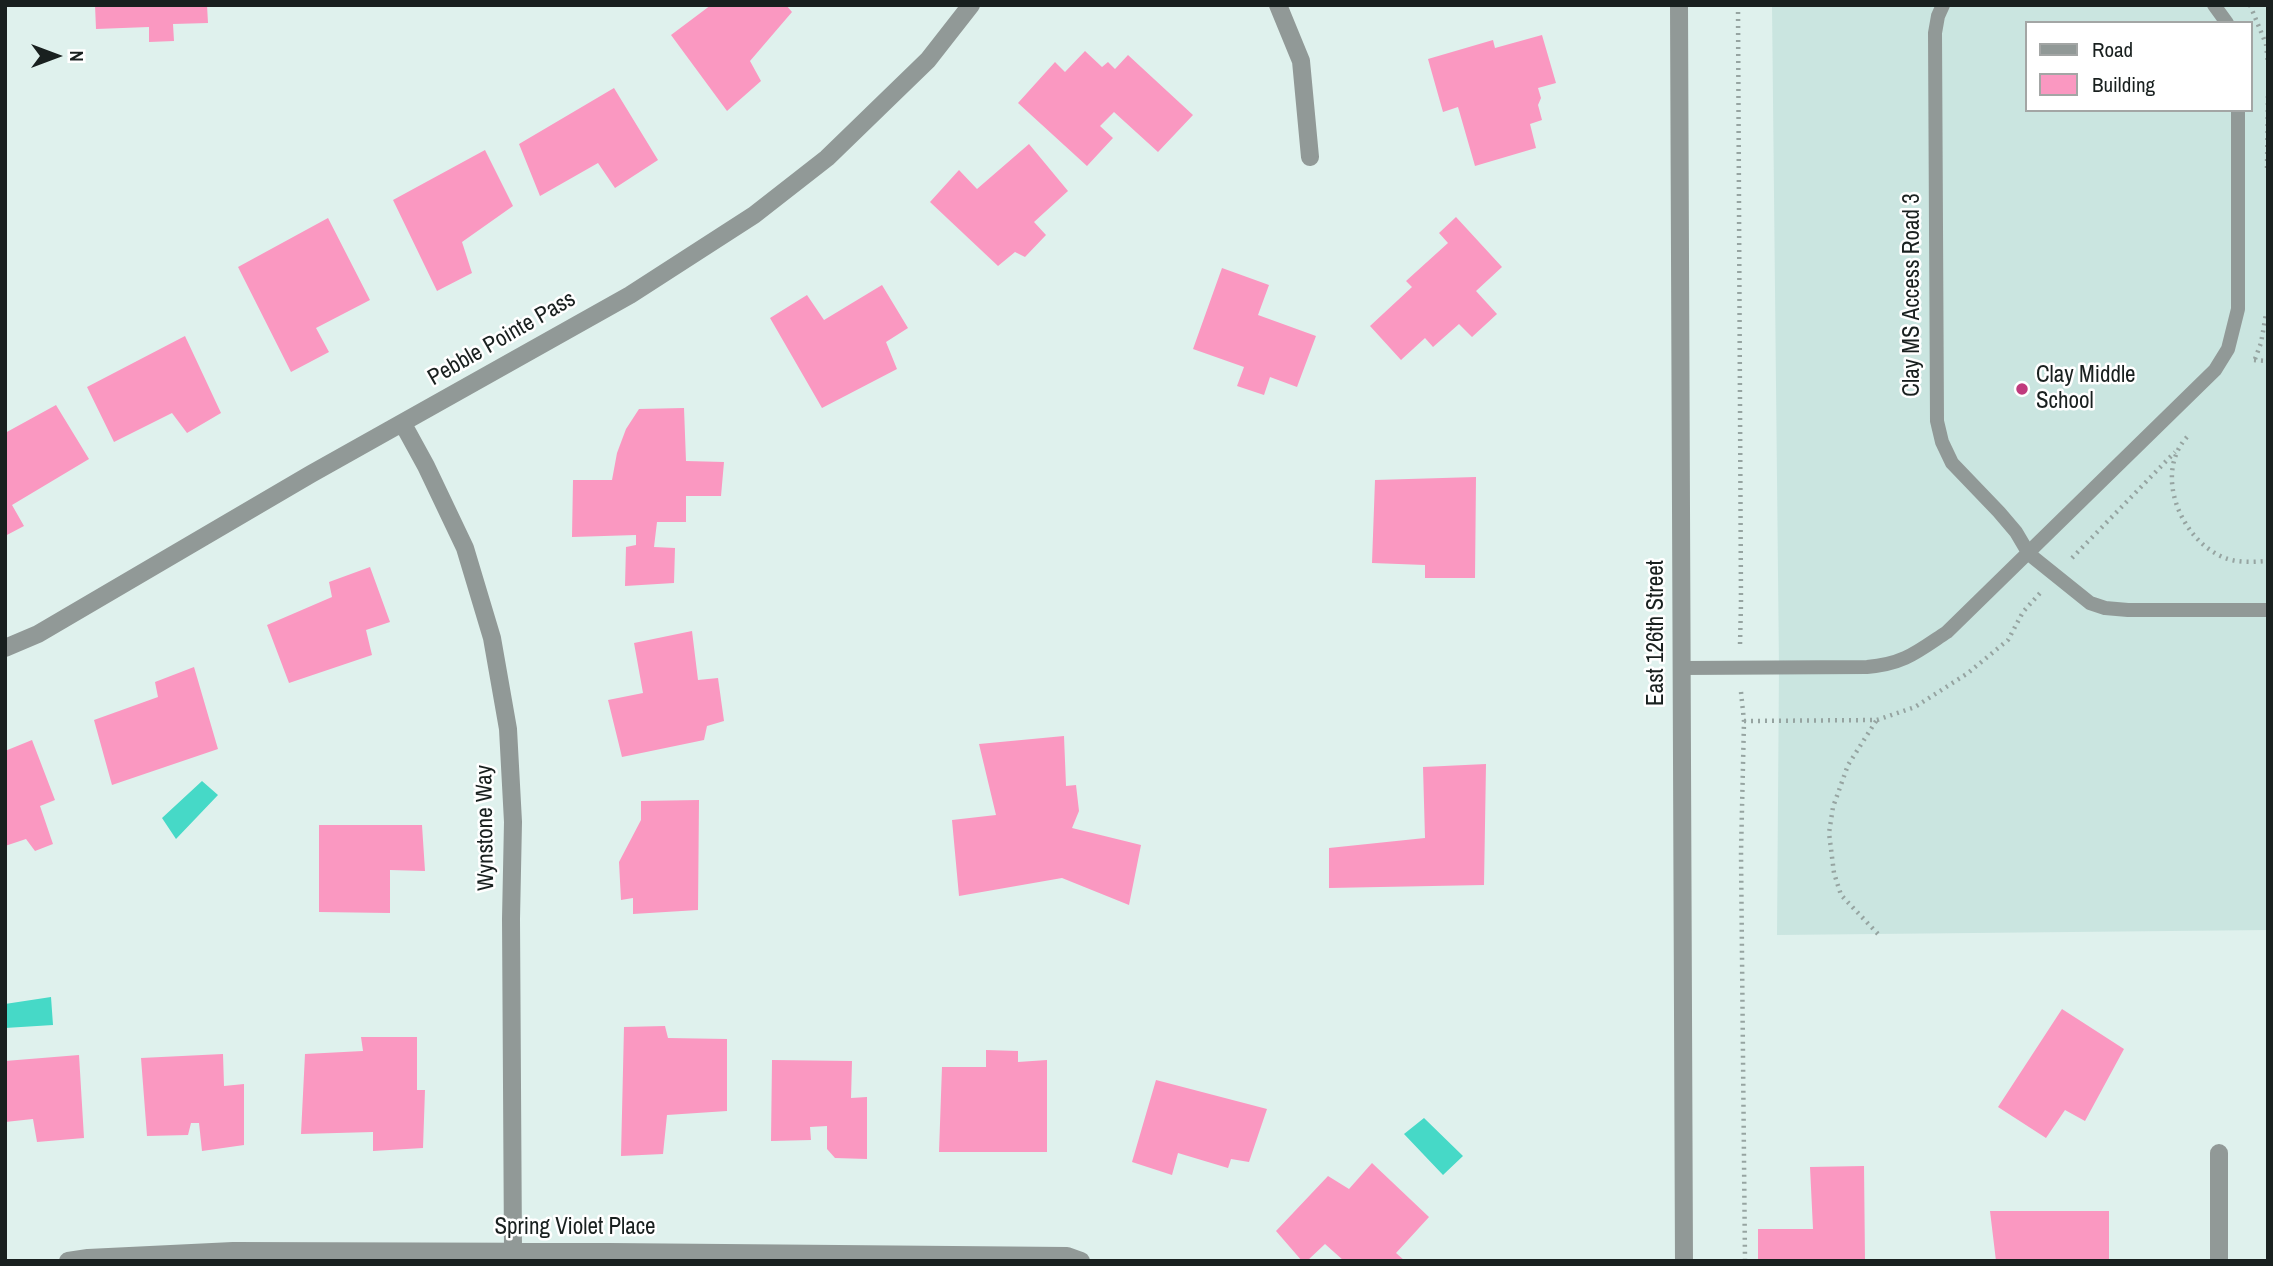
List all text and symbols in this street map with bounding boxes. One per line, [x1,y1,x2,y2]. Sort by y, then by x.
north arrow [21,21,91,91]
legend [2024,21,2252,112]
text: Road [2092,35,2133,64]
text: N [64,50,90,62]
text: Building [2092,70,2155,99]
street label: Clay MS Access Road 3 [1899,193,1927,397]
street label: Pebble Pointe Pass [423,286,581,392]
place label: Clay Middle School [2036,362,2136,416]
marker: Clay Middle School [2014,381,2030,397]
street label: East 126th Street [1643,560,1671,706]
street label: Wynstone Way [471,765,501,891]
street label: Spring Violet Place [494,1214,656,1242]

